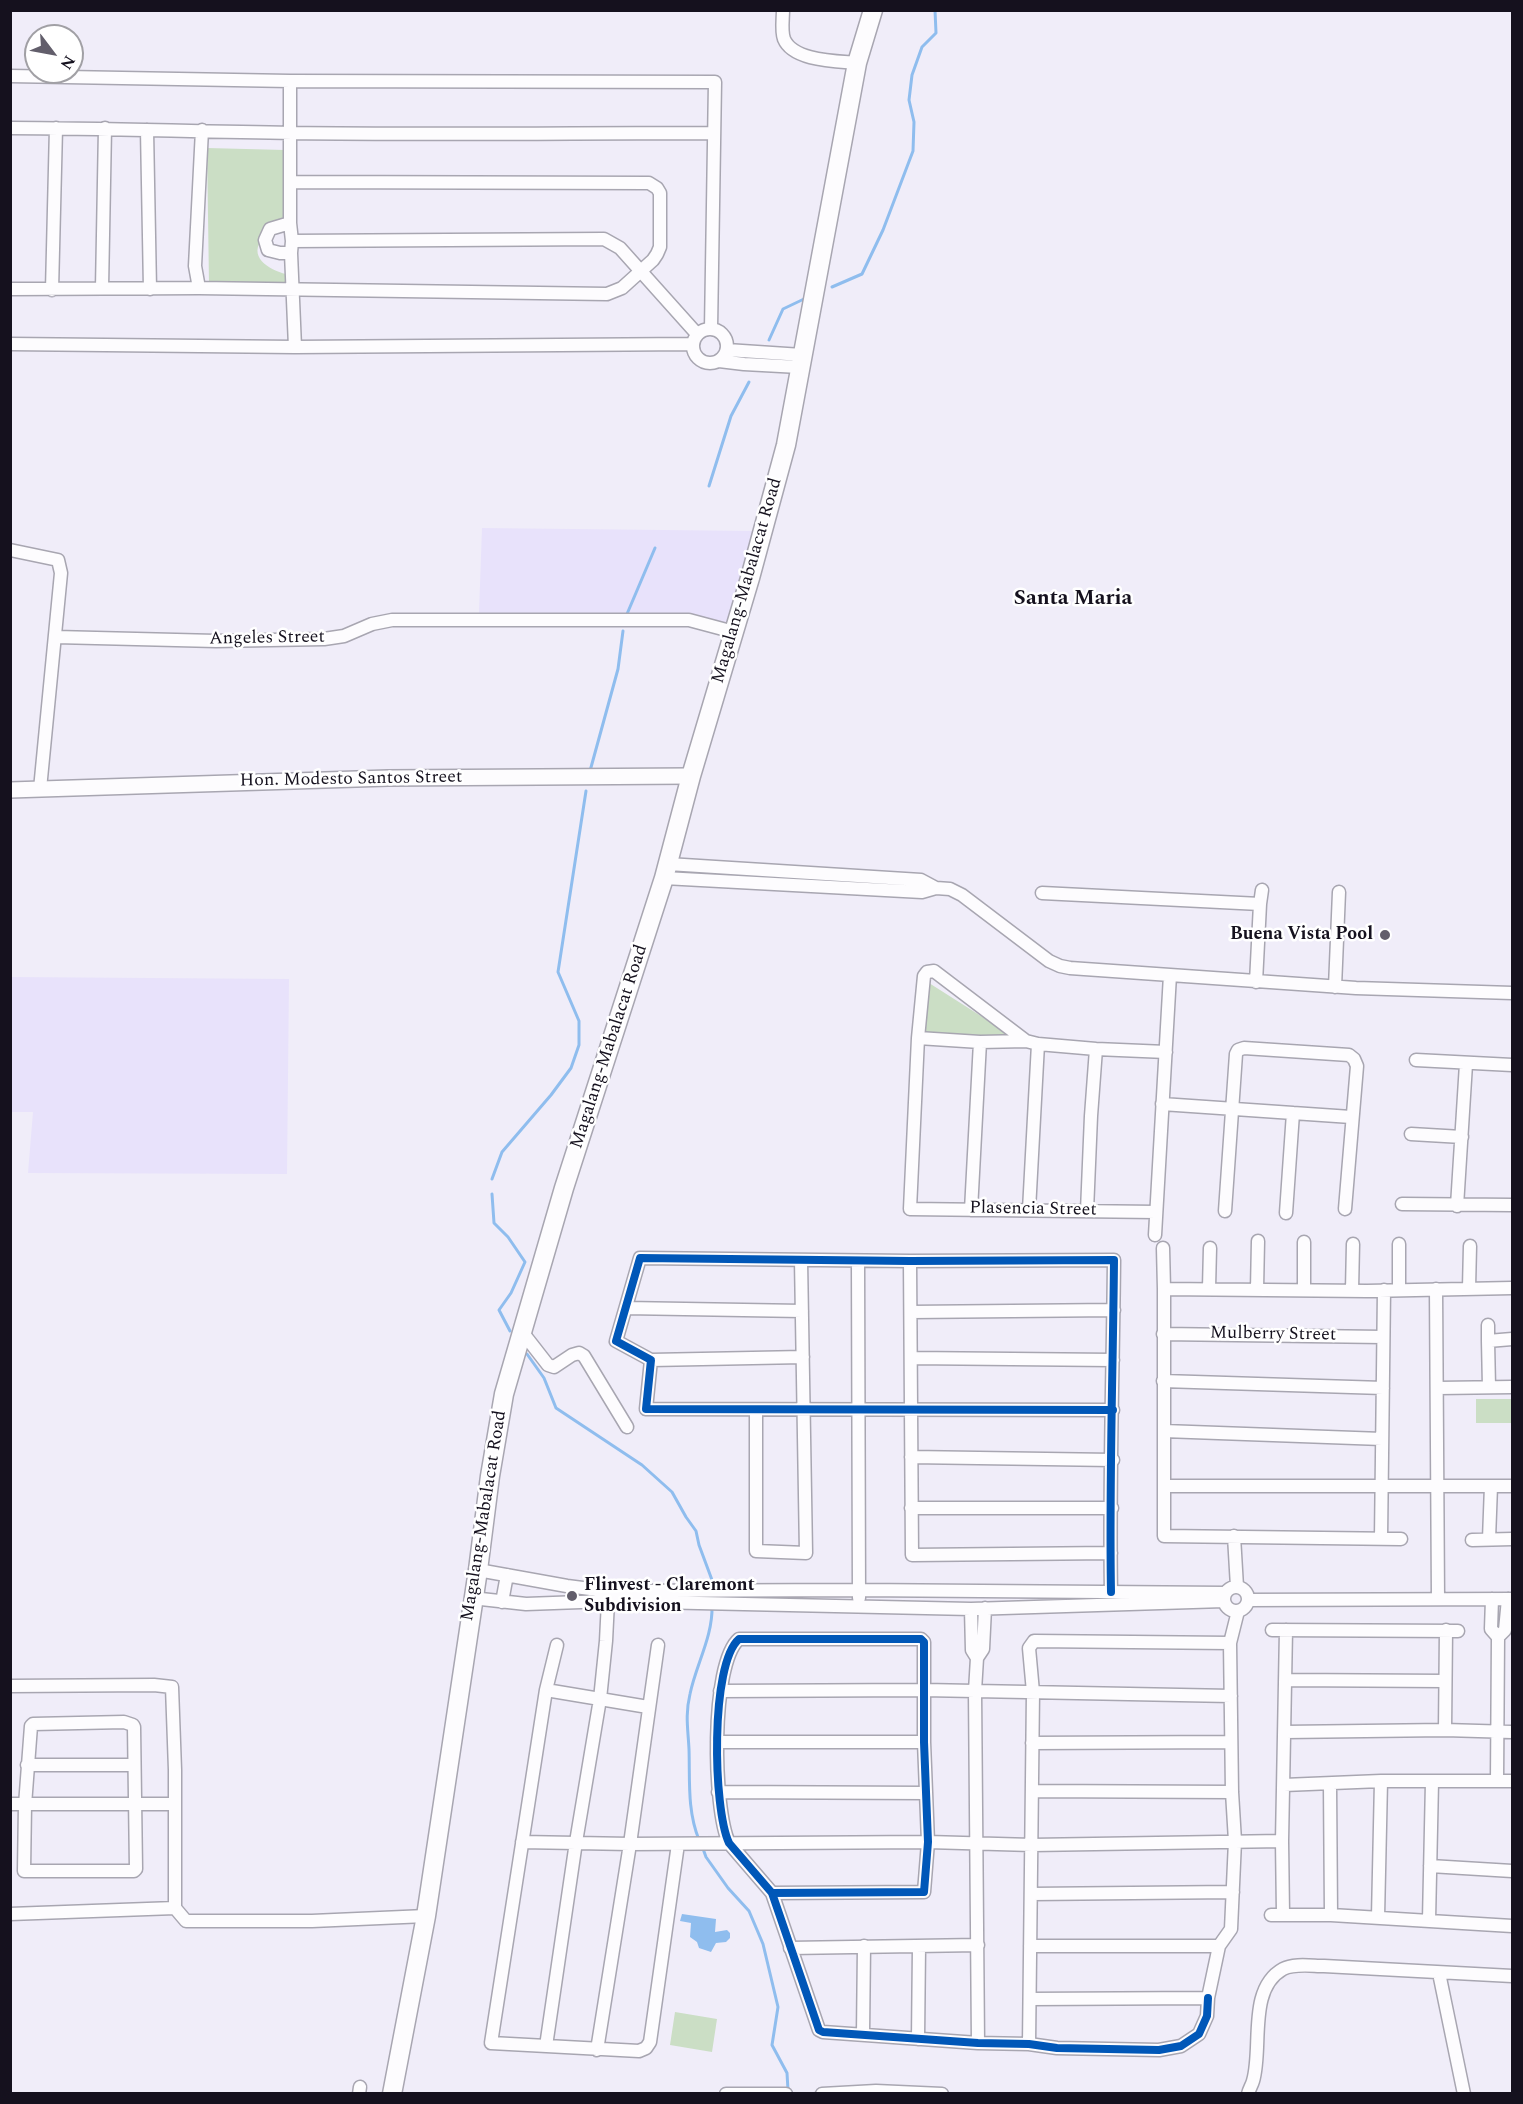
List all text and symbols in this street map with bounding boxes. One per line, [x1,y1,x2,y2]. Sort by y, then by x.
north arrow [24,24,84,84]
text: N [54,51,81,74]
street label: Magalang-Mabalacat Road [708,476,788,686]
district label: Santa Maria [1014,587,1132,613]
street label: Angeles Street [209,627,325,651]
street label: Hon. Modesto Santos Street [240,767,462,793]
place label: Buena Vista Pool [1230,924,1373,946]
marker: Buena Vista Pool [1378,928,1392,942]
street label: Magalang-Mabalacat Road [567,942,653,1152]
street label: Plasencia Street [969,1198,1097,1222]
street label: Mulberry Street [1210,1323,1336,1347]
street label: Magalang-Mabalacat Road [458,1409,512,1623]
place label: Flinvest - Claremont Subdivision [584,1575,755,1618]
marker: Flinvest - Claremont Subdivision [565,1589,579,1603]

